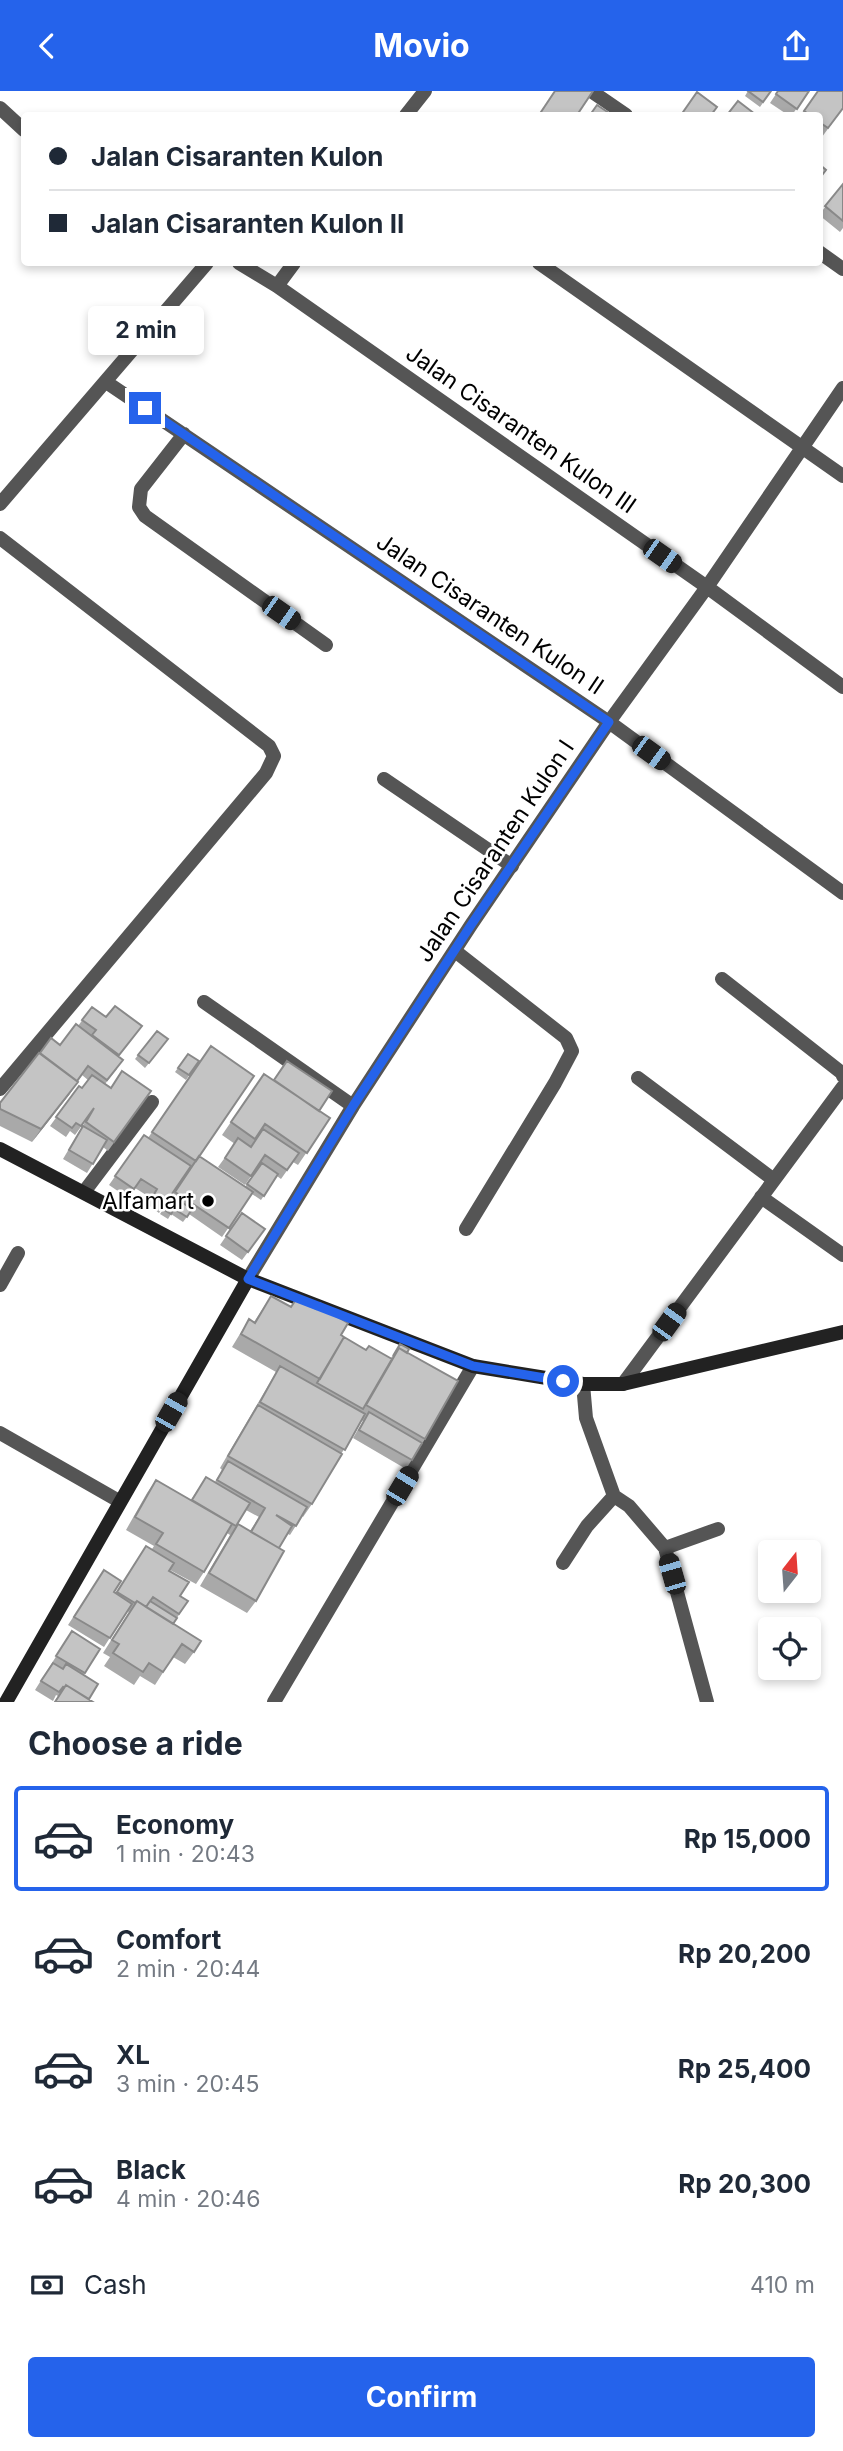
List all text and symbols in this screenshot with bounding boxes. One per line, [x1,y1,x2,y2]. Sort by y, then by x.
text: Movio [373,26,470,65]
icon: back [28,27,66,65]
icon: share [777,27,815,65]
text: Jalan Cisaranten Kulon [91,141,384,172]
text: Jalan Cisaranten Kulon II [91,208,404,239]
callout: 2 min [87,307,203,355]
text: 2 min [115,316,177,344]
street label: Jalan Cisaranten Kulon III [401,339,641,519]
route end [129,392,161,424]
street label: Jalan Cisaranten Kulon II [371,527,609,701]
car [639,535,686,577]
car [258,592,305,634]
car [628,732,675,774]
street label: Jalan Cisaranten Kulon I [410,735,580,967]
place label: Alfamart [102,1187,194,1215]
marker: Alfamart [200,1193,216,1209]
car [649,1299,690,1345]
route start [547,1365,579,1397]
car [152,1389,191,1435]
car [383,1463,422,1509]
north arrow [758,1540,821,1603]
map controls [758,1540,821,1680]
car [657,1551,688,1597]
button: locate [758,1617,821,1680]
text: Choose a ride [28,1724,243,1763]
icon: car [32,1807,95,1870]
text: Economy [116,1809,234,1840]
text: Rp 15,000 [684,1823,811,1854]
text: 1 min · 20:43 [116,1840,255,1868]
icon: car [32,1922,95,1985]
text: Comfort [116,1924,221,1955]
text: Rp 20,200 [678,1938,811,1969]
text: 2 min · 20:44 [116,1955,260,1983]
icon: car [32,2037,95,2100]
text: XL [116,2039,150,2070]
text: Rp 25,400 [678,2053,811,2084]
text: 3 min · 20:45 [116,2070,260,2098]
icon: car [32,2152,95,2215]
text: Black [116,2154,186,2185]
text: Rp 20,300 [678,2168,811,2199]
text: 4 min · 20:46 [116,2185,260,2213]
icon: cash [28,2266,66,2304]
text: Cash [84,2269,147,2300]
text: 410 m [750,2271,815,2299]
button: Confirm [28,2357,815,2437]

